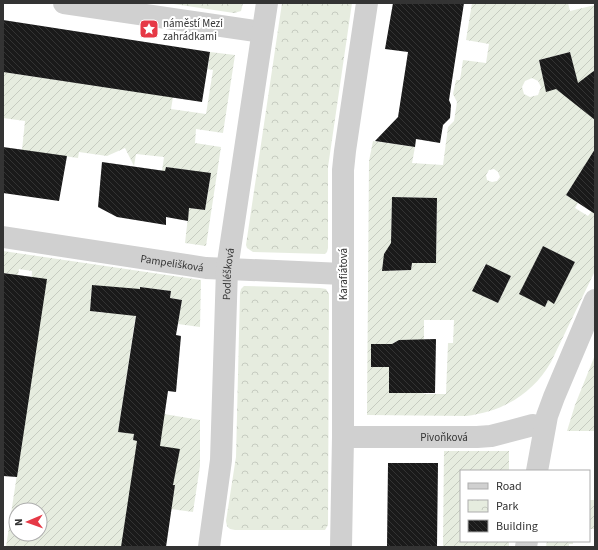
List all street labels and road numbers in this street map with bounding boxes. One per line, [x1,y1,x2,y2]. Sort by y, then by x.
street label: Podléšková [219,247,238,300]
street label: Karafiátová [336,248,351,300]
street label: Pampelišková [139,251,205,276]
street label: Pivoňková [420,430,468,445]

